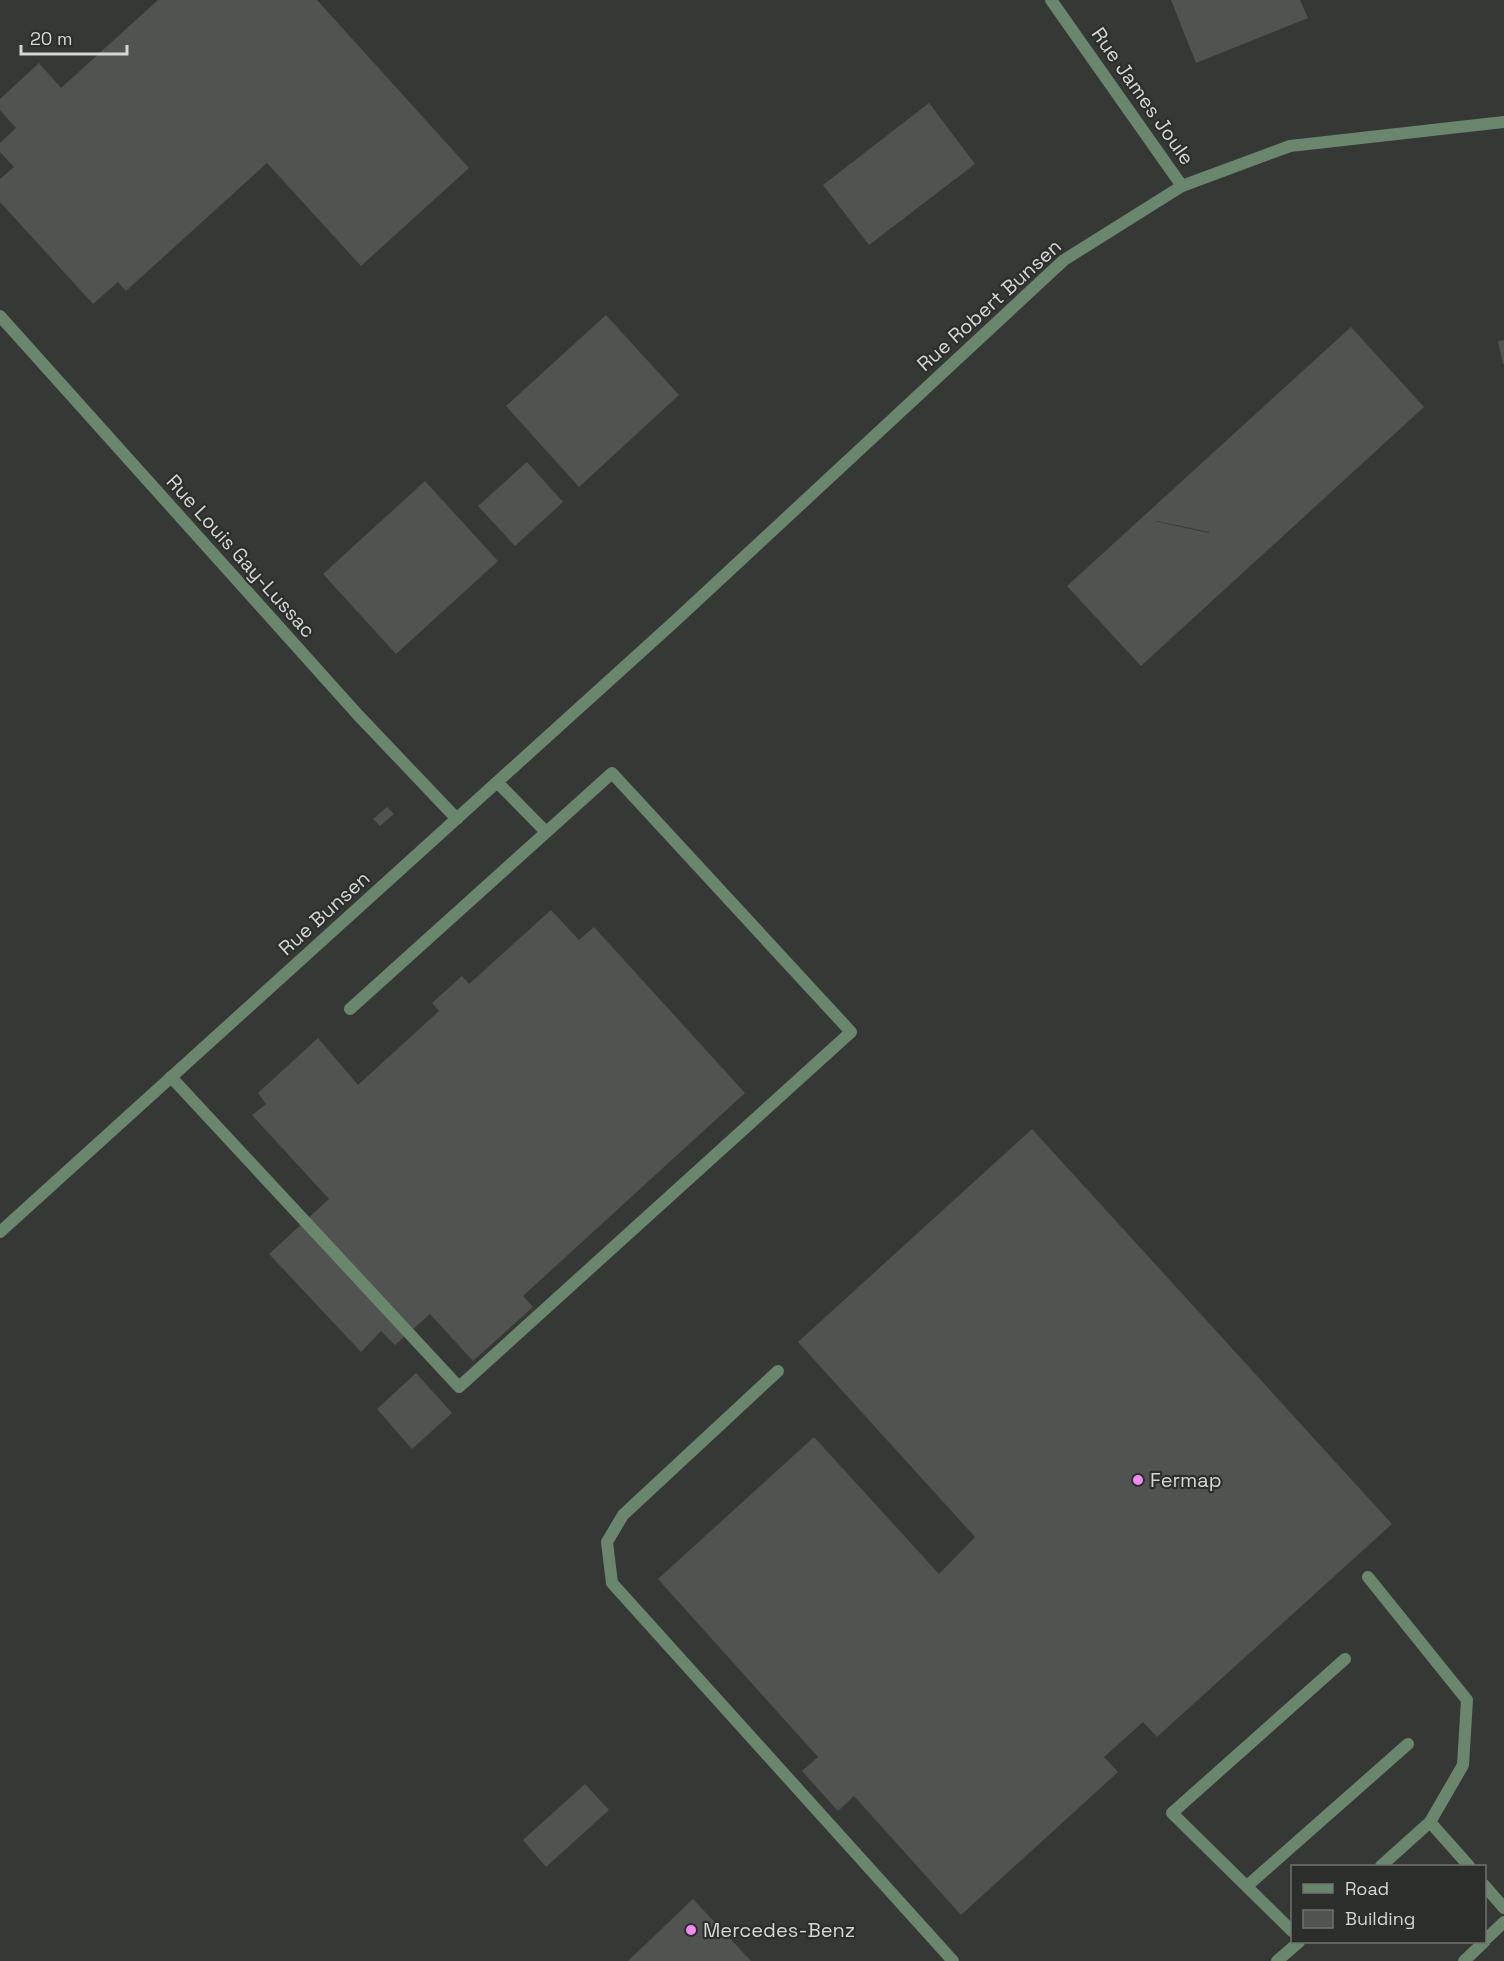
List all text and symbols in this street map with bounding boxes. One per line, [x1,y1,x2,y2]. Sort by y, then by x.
scale bar [21,18,128,56]
street label: Rue James Joule [1086,22,1200,170]
text: 20 m [30,27,73,50]
street label: Rue Robert Bunsen [911,233,1067,377]
street label: Rue Louis Gay-Lussac [161,469,321,643]
street label: Rue Bunsen [273,865,375,961]
place label: Fermap [1150,1467,1222,1493]
marker: Fermap [1131,1473,1145,1487]
legend [1291,1865,1486,1943]
text: Road [1345,1877,1389,1900]
text: Building [1345,1907,1415,1930]
place label: Mercedes-Benz [703,1917,855,1943]
marker: Mercedes-Benz [684,1923,698,1937]

